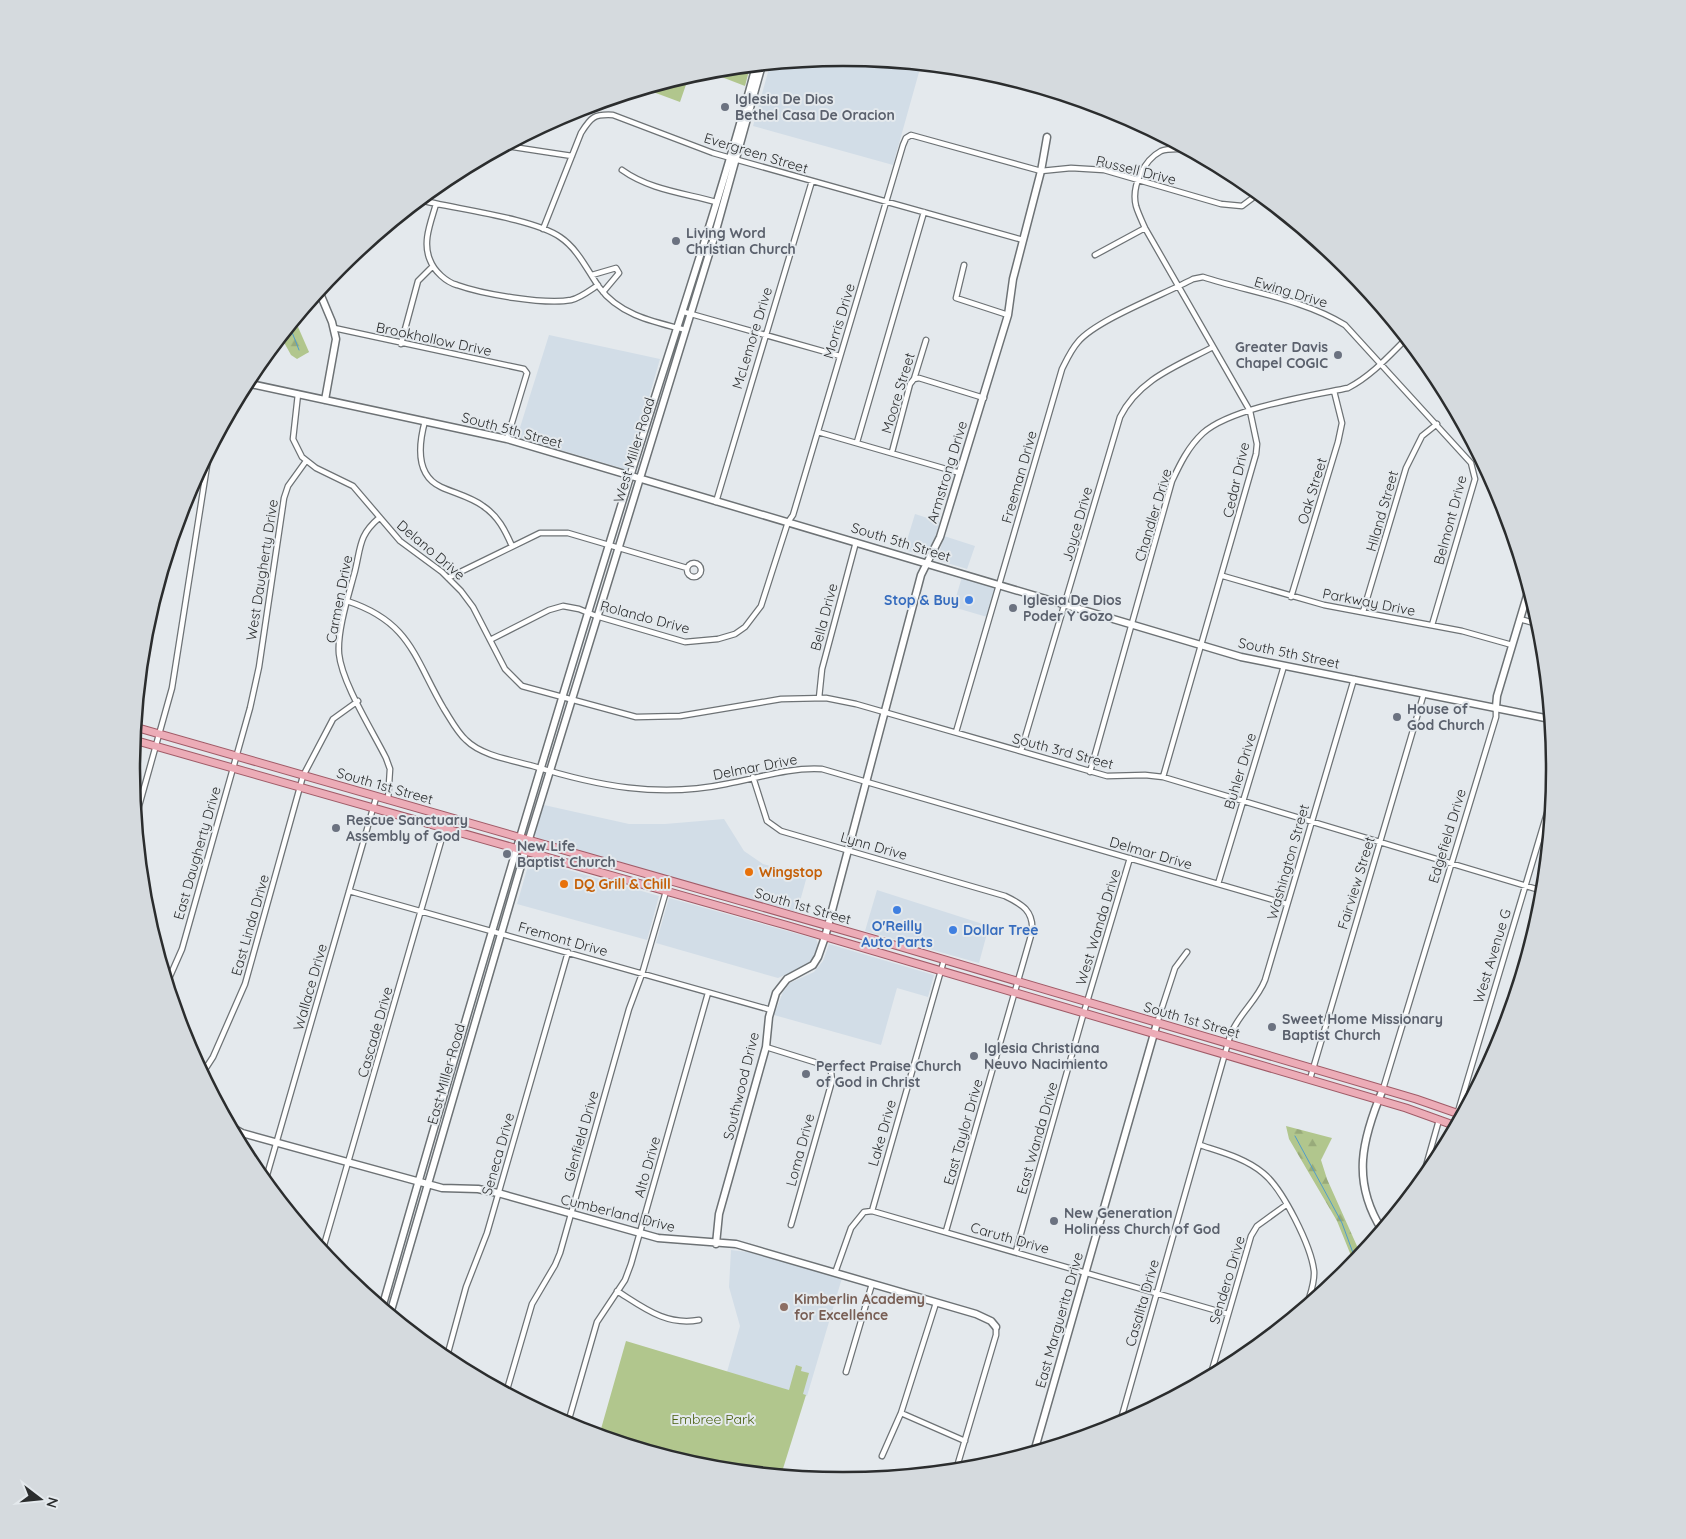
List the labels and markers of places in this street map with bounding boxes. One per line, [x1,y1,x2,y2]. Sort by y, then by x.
place label: Iglesia De Dios Bethel Casa De Oracion [735,90,895,124]
marker: Iglesia De Dios Bethel Casa De Oracion [719,101,731,113]
place label: Living Word Christian Church [686,224,796,258]
marker: Living Word Christian Church [670,235,682,247]
place label: Greater Davis Chapel COGIC [1235,338,1328,372]
marker: Greater Davis Chapel COGIC [1332,349,1344,361]
place label: Stop & Buy [884,591,959,609]
place label: Iglesia De Dios Poder Y Gozo [1023,591,1122,625]
marker: Stop & Buy [963,594,975,606]
marker: Iglesia De Dios Poder Y Gozo [1007,602,1019,614]
place label: House of God Church [1407,700,1485,734]
marker: House of God Church [1391,711,1403,723]
place label: Rescue Sanctuary Assembly of God [346,811,468,845]
marker: Rescue Sanctuary Assembly of God [330,822,342,834]
place label: New Life Baptist Church [517,837,616,871]
marker: New Life Baptist Church [501,848,513,860]
place label: Wingstop [759,863,823,881]
marker: Wingstop [743,866,755,878]
place label: DQ Grill & Chill [574,875,671,893]
marker: DQ Grill & Chill [558,878,570,890]
marker: O'Reilly Auto Parts [891,904,903,916]
place label: O'Reilly Auto Parts [861,917,933,951]
place label: Dollar Tree [963,921,1038,939]
marker: Dollar Tree [947,924,959,936]
place label: Sweet Home Missionary Baptist Church [1282,1010,1443,1044]
marker: Sweet Home Missionary Baptist Church [1266,1021,1278,1033]
place label: Iglesia Christiana Neuvo Nacimiento [984,1039,1108,1073]
marker: Iglesia Christiana Neuvo Nacimiento [968,1050,980,1062]
place label: Perfect Praise Church of God in Christ [816,1057,961,1091]
marker: Perfect Praise Church of God in Christ [800,1068,812,1080]
place label: New Generation Holiness Church of God [1064,1204,1220,1238]
marker: New Generation Holiness Church of God [1048,1215,1060,1227]
place label: Kimberlin Academy for Excellence [794,1290,925,1324]
marker: Kimberlin Academy for Excellence [778,1301,790,1313]

